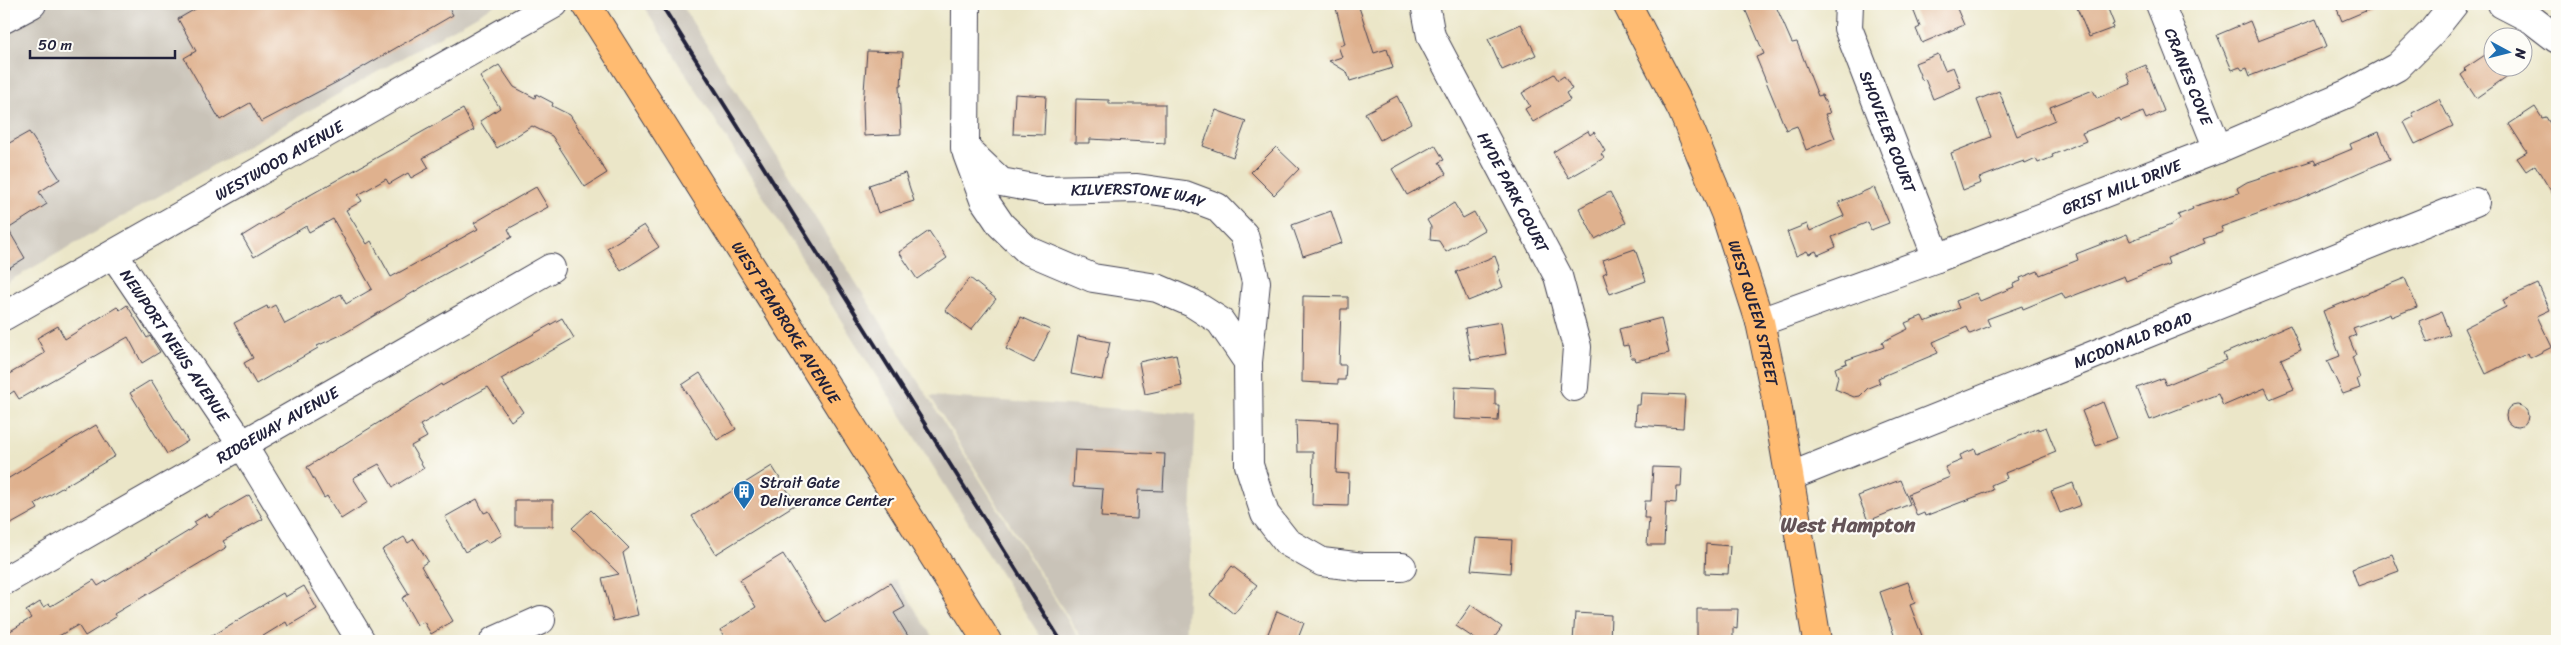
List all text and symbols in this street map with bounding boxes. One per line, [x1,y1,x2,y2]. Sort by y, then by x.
street label: CRANES COVE [2156,23,2222,131]
scale bar [30,28,175,60]
north arrow [2484,28,2534,78]
text: 50 m [38,32,73,58]
text: N [2507,46,2534,60]
street label: SHOVELER COURT [1851,66,1925,198]
street label: WESTWOOD AVENUE [209,111,350,208]
street label: HYDE PARK COURT [1469,126,1558,259]
street label: GRIST MILL DRIVE [2057,150,2187,223]
street label: KILVERSTONE WAY [1070,173,1210,216]
street label: WEST PEMBROKE AVENUE [724,235,849,411]
street label: WEST QUEEN STREET [1720,236,1788,389]
street label: NEWPORT NEWS AVENUE [113,263,238,429]
street label: MCDONALD ROAD [2069,302,2197,376]
street label: RIDGEWAY AVENUE [210,377,345,471]
place label: Strait Gate Deliverance Center [760,468,895,515]
building icon: Strait Gate Deliverance Center [732,479,756,510]
district label: West Hampton [1781,506,1916,544]

